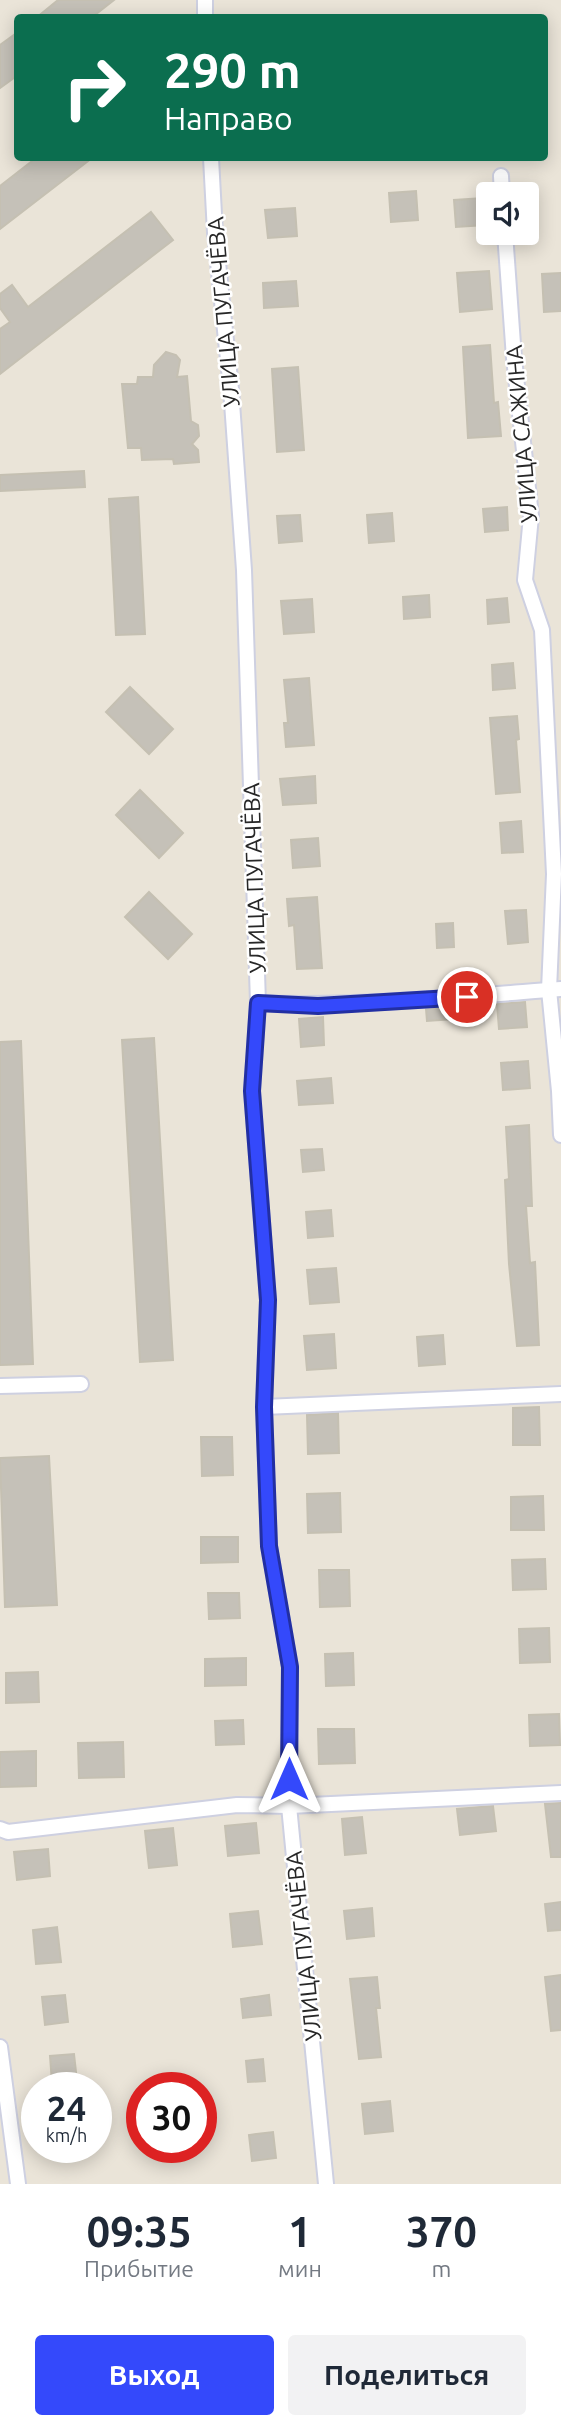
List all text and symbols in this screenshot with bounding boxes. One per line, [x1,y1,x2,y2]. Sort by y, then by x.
icon: right [49,42,140,133]
text: 290 m [164,42,301,97]
text: Направо [164,100,293,136]
map controls [476,182,539,245]
button: sound [476,182,539,245]
street label: УЛИЦА ПУГАЧЁВА [202,216,244,408]
street label: УЛИЦА САЖИНА [501,344,541,524]
street label: УЛИЦА ПУГАЧЁВА [238,782,270,974]
pin [437,967,497,1027]
icon: arrive [448,978,486,1016]
position arrow [252,1742,326,1816]
street label: УЛИЦА ПУГАЧЁВА [281,1850,325,2042]
speed limit sign: 30 [126,2072,217,2163]
text: 24 [47,2088,86,2128]
text: km/h [46,2125,87,2145]
text: 09:35 [86,2208,192,2255]
text: 1 [288,2208,312,2255]
text: 370 [406,2208,477,2255]
text: Прибытие [84,2256,194,2281]
text: мин [278,2256,322,2281]
text: m [431,2256,451,2281]
button: Выход [35,2335,274,2415]
button: Поделиться [288,2335,526,2415]

